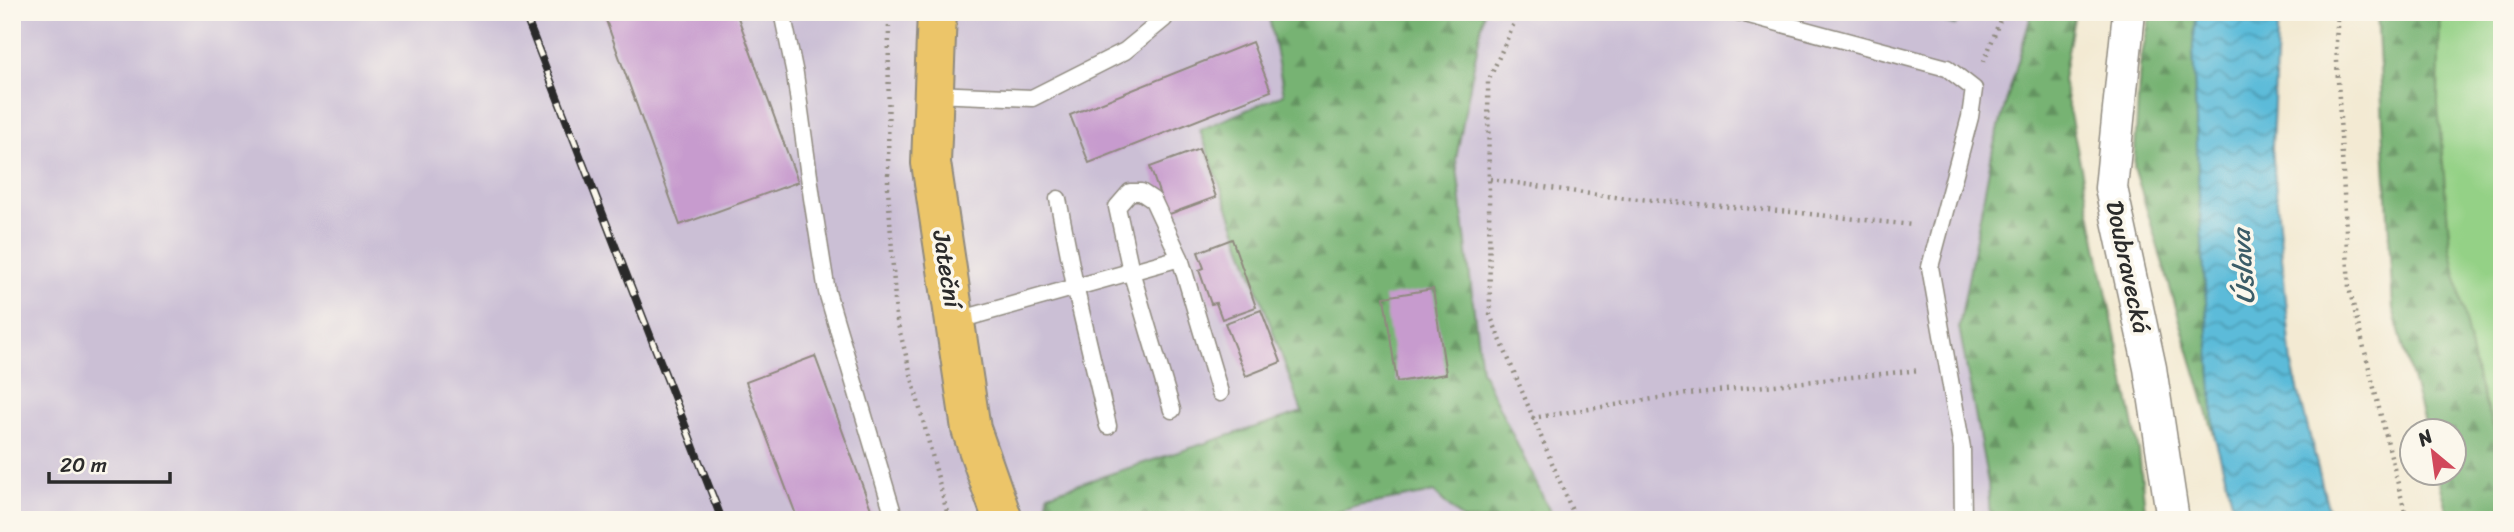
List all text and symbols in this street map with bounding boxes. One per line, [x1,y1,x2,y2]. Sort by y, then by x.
street label: Doubravecká [2093,197,2163,337]
water label: Úslava [2217,225,2269,306]
street label: Jateční [920,226,974,314]
north arrow [2398,416,2468,486]
text: N [2410,420,2439,456]
scale bar [49,441,170,485]
text: 20 m [60,446,107,484]

